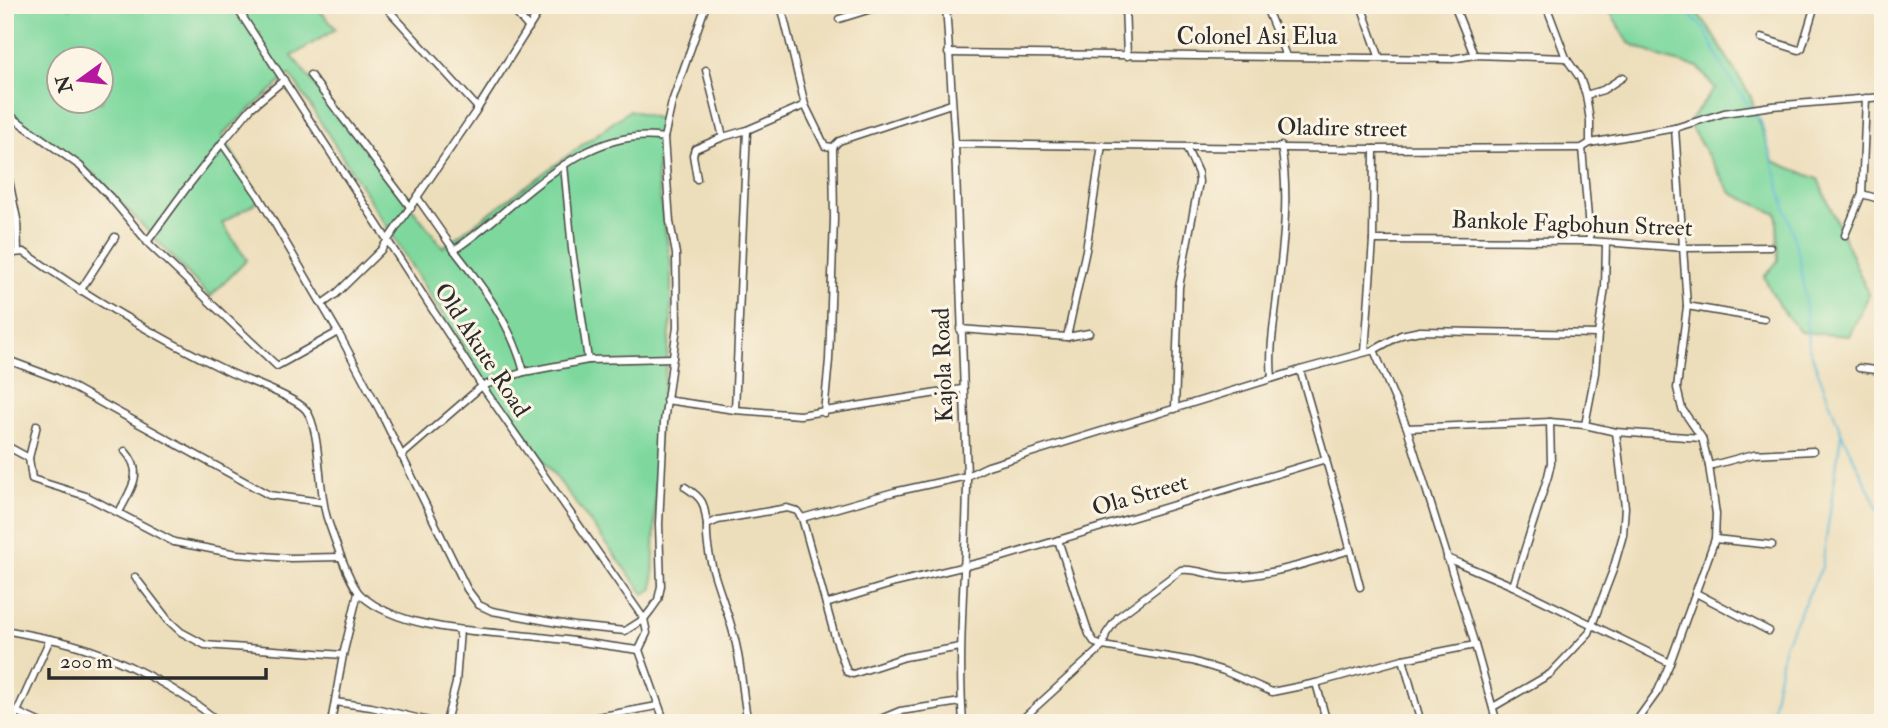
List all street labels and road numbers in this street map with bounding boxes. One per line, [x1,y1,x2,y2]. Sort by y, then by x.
street label: Colonel Asi Elua [1177,21,1339,52]
street label: Oladire street [1277,111,1408,145]
street label: Bankole Fagbohun Street [1451,204,1693,244]
street label: Old Akute Road [427,277,537,423]
street label: Kajola Road [925,307,960,423]
street label: Ola Street [1088,466,1192,523]

